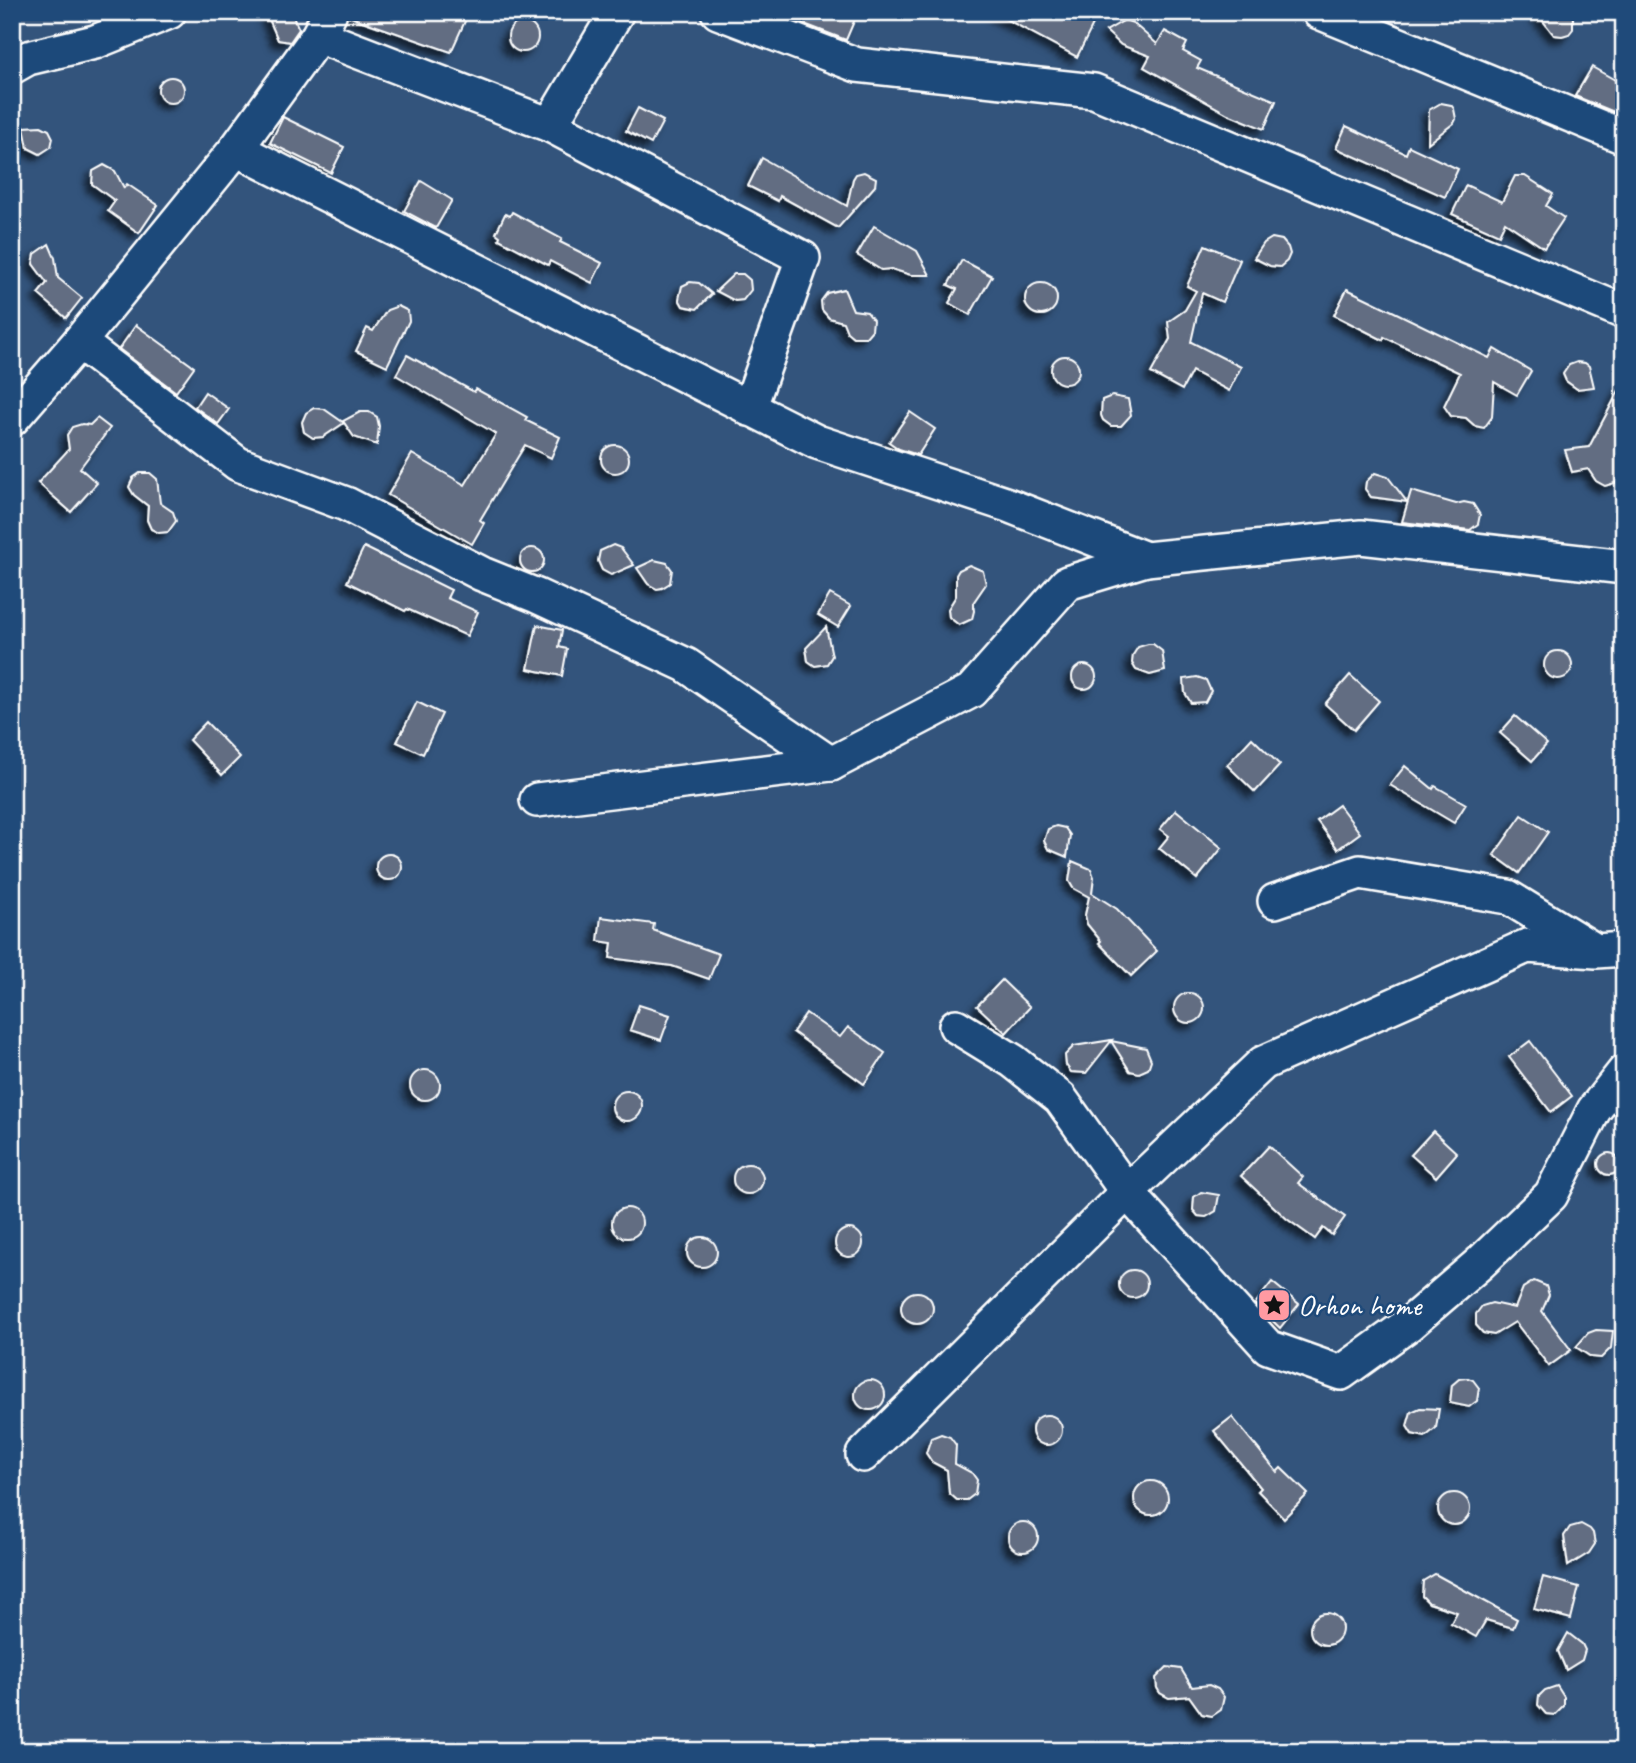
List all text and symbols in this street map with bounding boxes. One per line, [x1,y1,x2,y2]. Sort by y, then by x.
place icon: Orhon home [1255,1286,1293,1324]
place label: Orhon home [1298,1286,1424,1324]

